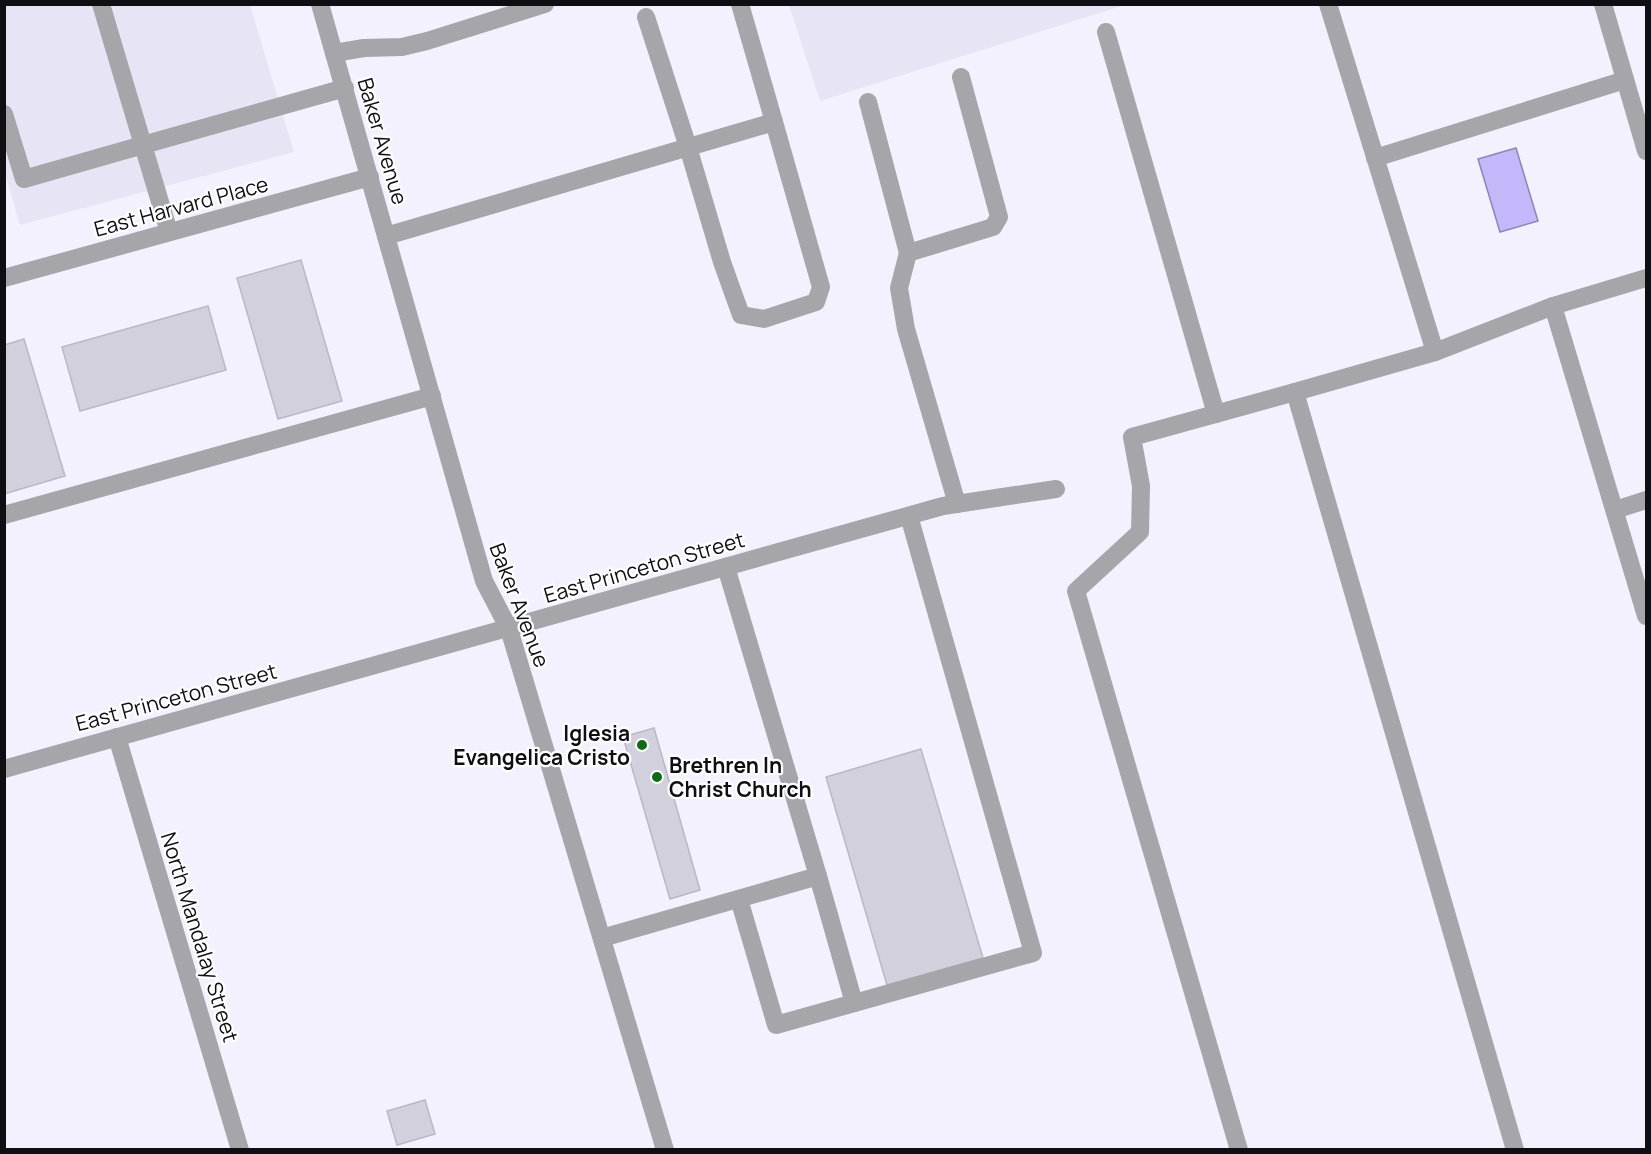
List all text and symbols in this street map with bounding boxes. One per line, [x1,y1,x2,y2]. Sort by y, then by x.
street label: Baker Avenue [352,74,414,208]
street label: East Harvard Place [91,169,271,243]
street label: East Princeton Street [541,525,747,609]
street label: Baker Avenue [484,539,556,671]
street label: East Princeton Street [72,657,280,737]
place label: Iglesia Evangelica Cristo [453,719,630,771]
marker: Iglesia Evangelica Cristo [635,738,649,752]
place label: Brethren In Christ Church [669,751,812,803]
marker: Brethren In Christ Church [650,770,664,784]
street label: North Mandalay Street [155,829,245,1045]

